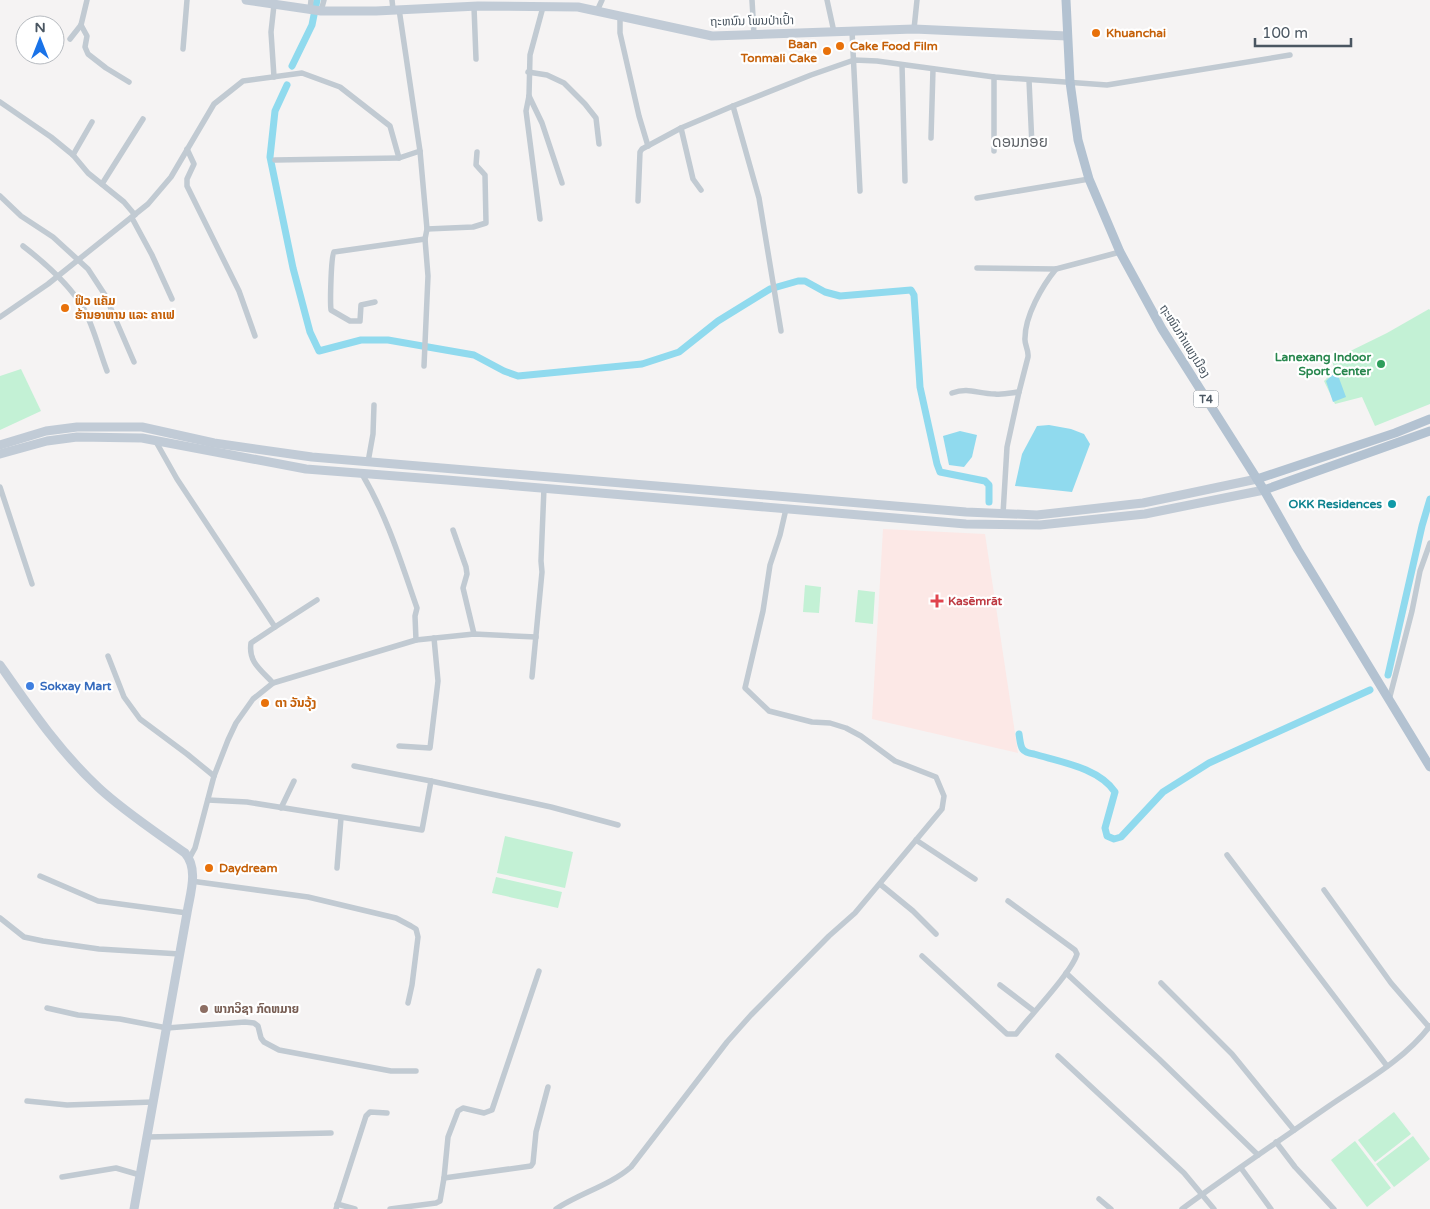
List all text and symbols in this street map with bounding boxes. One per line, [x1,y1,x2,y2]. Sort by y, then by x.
street label: ຖະຫນົນ ໂພນປ່າເປົ້າ [710,11,794,29]
north arrow [15,15,65,65]
scale bar [1255,15,1351,47]
text: N [34,19,46,36]
text: 100 m [1262,24,1308,42]
place label: Khuanchai [1106,26,1166,40]
marker: Khuanchai [1090,27,1102,39]
place label: Baan Tonmali Cake [740,37,817,65]
place label: Cake Food Film [850,39,938,53]
marker: Cake Food Film [834,40,846,52]
marker: Baan Tonmali Cake [821,45,833,57]
district label: ດອນກອຍ [992,133,1048,151]
place label: ຟິວ ແຄັມ ຮ້ານອາຫານ ແລະ ຄາເຟ [75,294,175,322]
marker: ຟິວ ແຄັມ ຮ້ານອາຫານ ແລະ ຄາເຟ [59,302,71,314]
street label: ຖະໜົນກຳແພງເມືອງ [1157,302,1213,380]
place label: Lanexang Indoor Sport Center [1275,350,1371,379]
marker: Lanexang Indoor Sport Center [1375,358,1387,370]
road number: T4 [1194,390,1218,408]
place label: OKK Residences [1288,497,1382,511]
marker: OKK Residences [1386,498,1398,510]
marker: Kasēmrāt [930,594,944,608]
place label: Kasēmrāt [948,594,1003,608]
place label: Sokxay Mart [40,679,112,694]
marker: Sokxay Mart [24,680,36,692]
place label: ຕາ ວັນວຸ້ງ [275,696,317,711]
marker: ຕາ ວັນວຸ້ງ [259,697,271,709]
place label: Daydream [219,861,277,876]
marker: Daydream [203,862,215,874]
place label: ພາກວິຊາ ກົດຫມາຍ [214,1002,299,1016]
marker: ພາກວິຊາ ກົດຫມາຍ [198,1003,210,1015]

